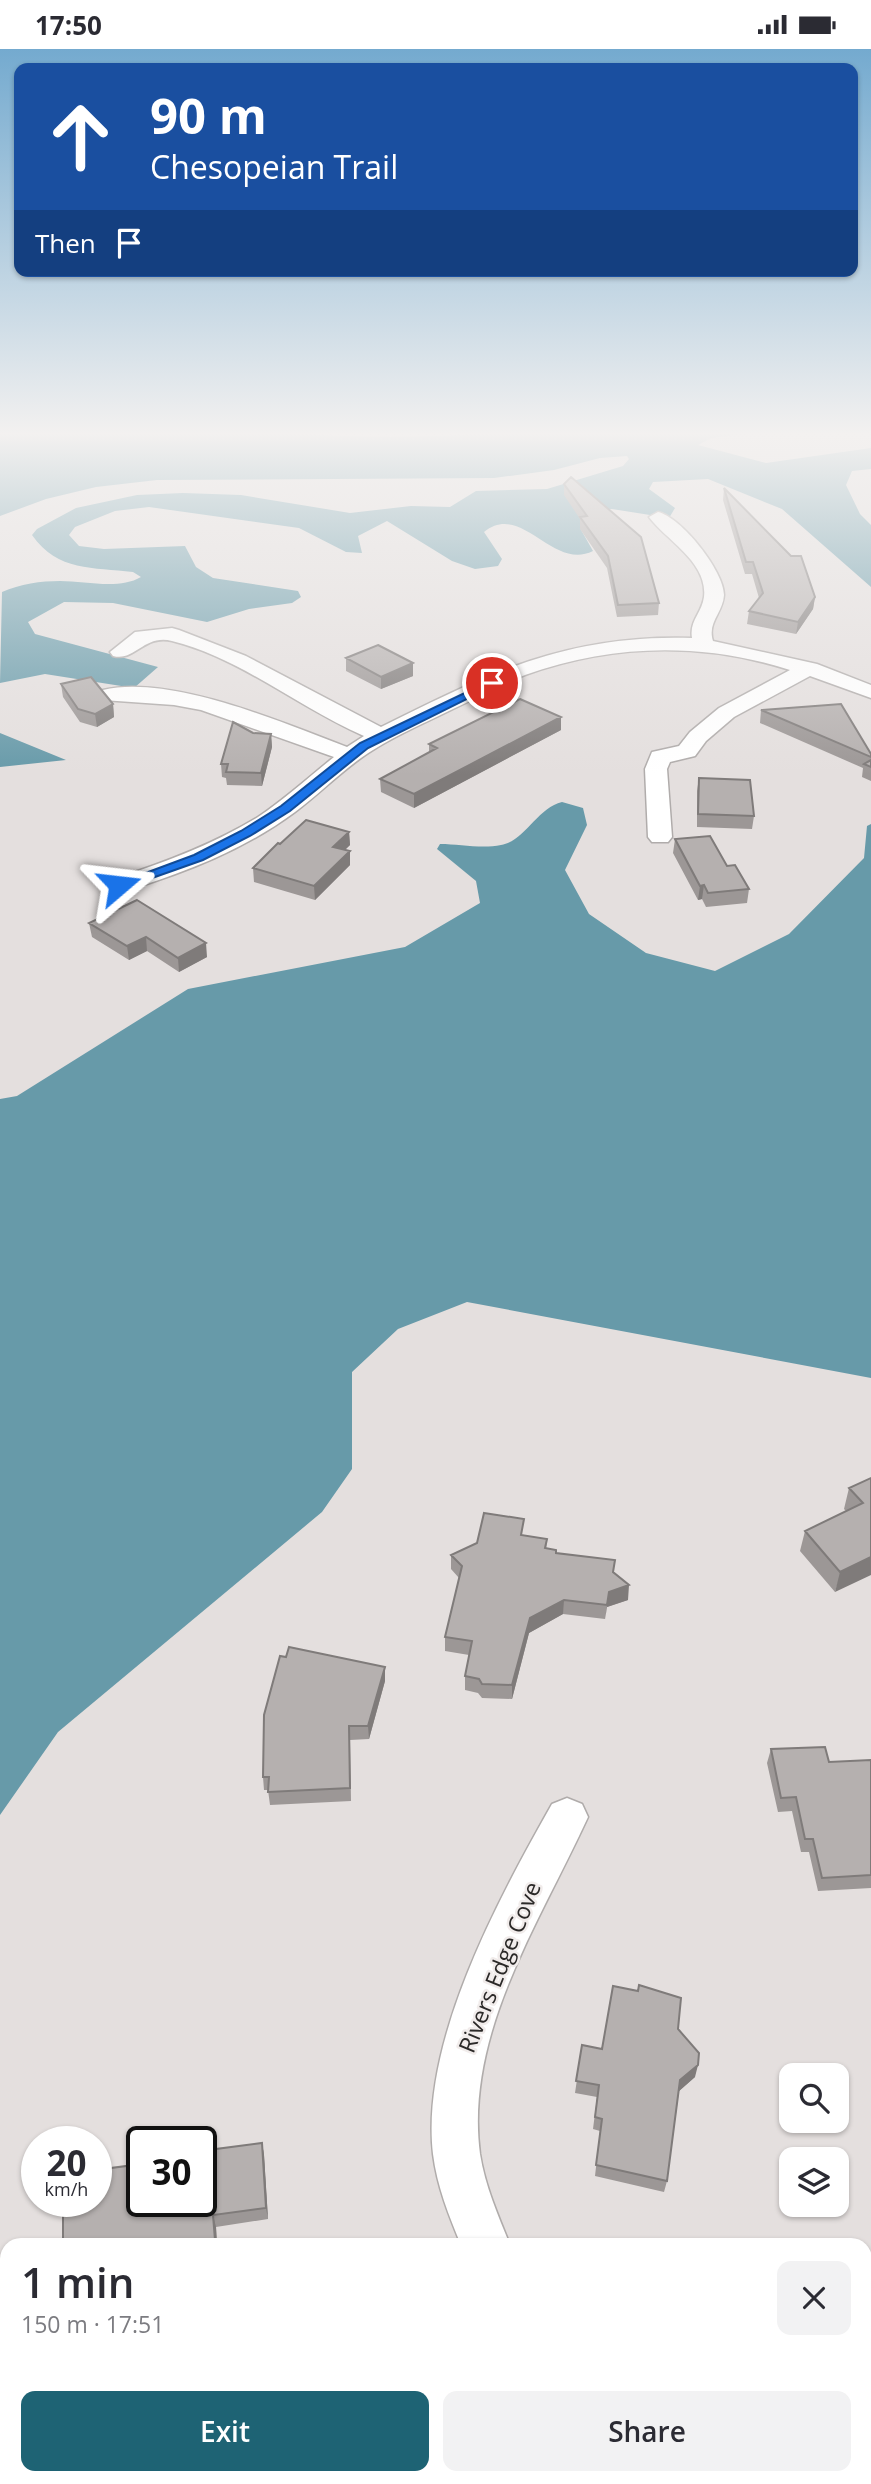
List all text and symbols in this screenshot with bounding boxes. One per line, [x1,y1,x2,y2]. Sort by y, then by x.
text: 17:50 [35,7,102,43]
text: 90 m [150,82,267,148]
icon: ahead [35,91,126,182]
text: Chesopeian Trail [150,145,398,188]
icon: arrive [110,224,148,262]
text: Then [35,225,96,261]
pin [462,653,522,713]
icon: arrive [473,664,511,702]
position arrow [82,848,156,922]
street label: Rivers Edge Cove [450,1877,548,2057]
map controls [779,2063,849,2217]
button: search [779,2063,849,2133]
speed limit sign: 30 [126,2126,217,2217]
text: 20 [46,2139,87,2186]
button: layers [779,2147,849,2217]
text: km/h [45,2177,88,2201]
text: 1 min [21,2253,134,2310]
button: close [777,2261,851,2335]
text: 150 m · 17:51 [21,2308,164,2340]
button: Exit [21,2391,429,2471]
button: Share [443,2391,851,2471]

